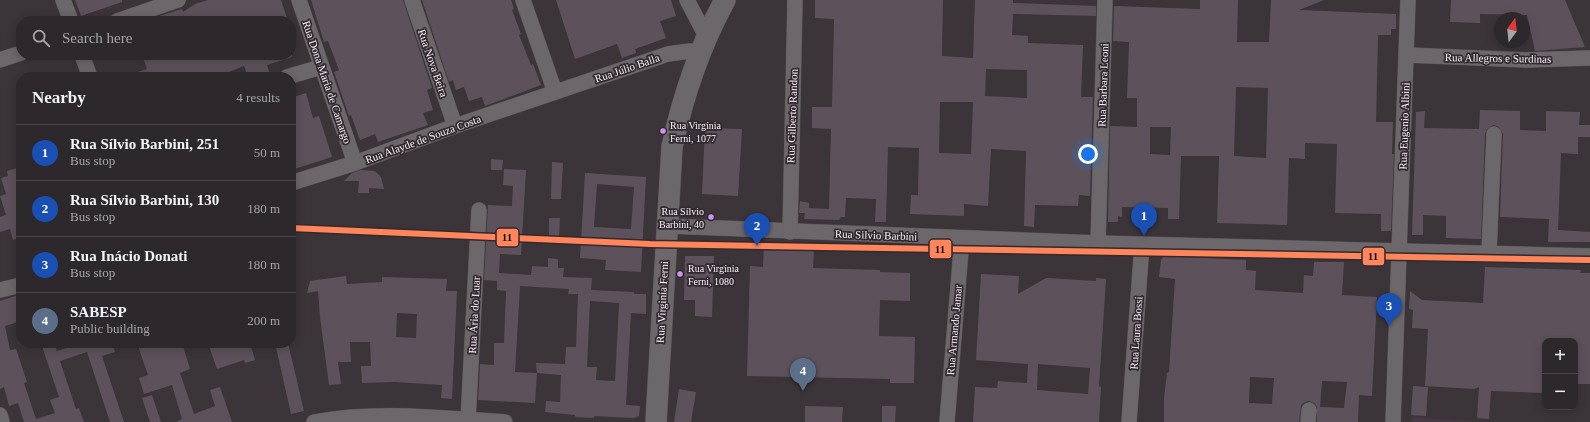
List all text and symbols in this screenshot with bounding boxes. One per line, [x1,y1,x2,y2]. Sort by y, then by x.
north arrow [1494,12,1530,48]
search box [16,16,296,60]
street label: Rua Dona Maria de Camargo [300,19,354,146]
icon: search [30,27,52,49]
street label: Rua Nova Beira [416,28,450,99]
text: Search here [62,30,132,46]
street label: Rua Barbara Leoni [1096,43,1110,127]
street label: Rua Júlio Balla [593,51,661,85]
street label: Rua Allegros e Surdinas [1445,51,1551,65]
street label: Rua Gilberto Randon [784,68,800,163]
street label: Rua Eugenio Albini [1396,82,1412,170]
text: Nearby [32,88,86,107]
text: 4 results [236,90,280,105]
street label: Rua Alayde de Souza Costa [364,112,483,166]
place label: Rua Virgínia Ferni, 1077 [670,120,722,144]
marker: Rua Virgínia Ferni, 1077 [658,126,668,136]
text: Rua Sílvio Barbini, 251 [70,136,219,152]
your location [1078,144,1098,164]
text: 1 [42,145,48,160]
text: 50 m [254,145,280,160]
text: Bus stop [70,153,115,168]
text: Rua Sílvio Barbini, 130 [70,192,219,208]
text: 2 [42,201,48,216]
text: 180 m [247,201,280,216]
pin: 1 [1131,203,1157,236]
place label: Rua Sílvio Barbini, 40 [659,206,704,230]
text: Bus stop [70,209,115,224]
marker: Rua Sílvio Barbini, 40 [706,212,716,222]
pin: 2 [744,213,770,246]
line badge: 11 [496,228,519,247]
street label: Rua Silvio Barbini [835,228,917,242]
text: 11 [502,231,512,243]
line badge: 11 [929,239,952,259]
text: 11 [935,243,945,255]
line badge: 11 [1362,247,1385,266]
text: Rua Inácio Donati [70,248,188,264]
text: 11 [1368,250,1378,262]
text: 3 [42,257,48,272]
text: 180 m [247,257,280,272]
street label: Rua Virginía Ferni [654,261,670,343]
place label: Rua Virgínia Ferni, 1080 [688,263,740,287]
text: Bus stop [70,265,115,280]
marker: Rua Virgínia Ferni, 1080 [675,269,685,279]
street label: Rua Ária do Luar [466,276,482,354]
street label: Rua Armando Jamar [944,284,964,376]
pin: 3 [1376,293,1402,326]
street label: Rua Laura Bossi [1127,296,1145,370]
text: SABESP [70,304,127,320]
text: 4 [42,313,48,328]
text: 200 m [247,313,280,328]
text: Public building [70,321,150,336]
map controls [1542,338,1578,410]
button: + [1542,338,1578,374]
pin: 4 [790,358,816,391]
button: − [1542,374,1578,410]

